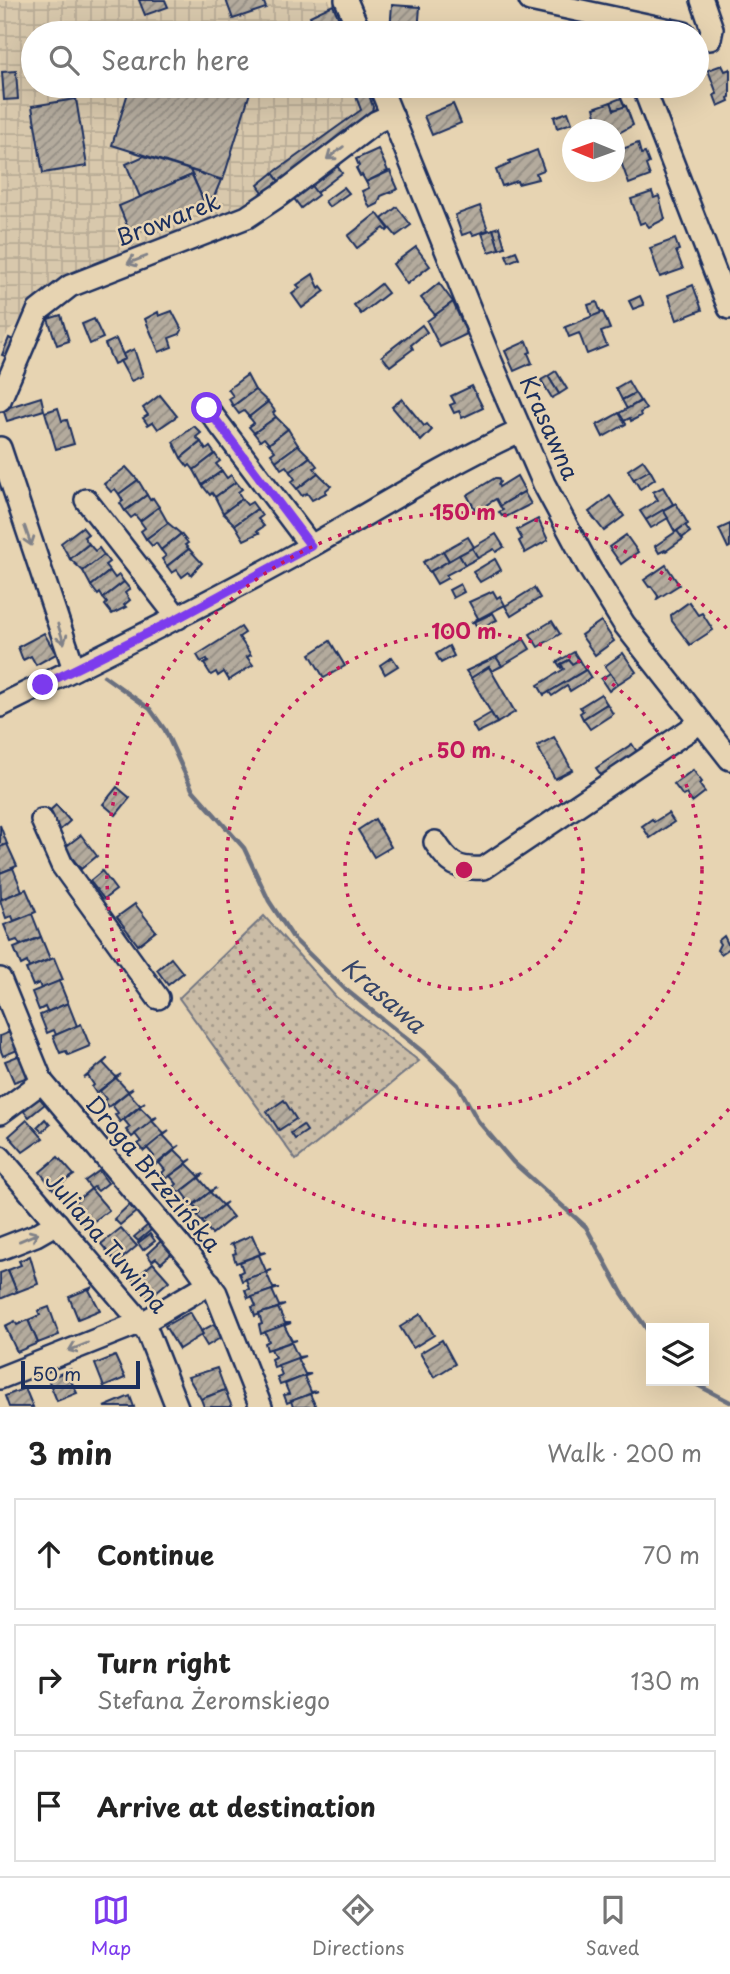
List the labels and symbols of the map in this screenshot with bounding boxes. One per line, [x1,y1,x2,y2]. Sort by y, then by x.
north arrow [562,119,625,182]
one-way arrow [327,146,345,161]
street label: Browarek [110,183,225,255]
one-way arrow [126,254,148,267]
street label: Krasawna [512,369,589,486]
route start [191,392,222,423]
text: 150 m [432,495,496,527]
one-way arrow [23,525,35,547]
text: 100 m [431,614,497,646]
one-way arrow [55,623,68,645]
route end [27,669,58,700]
text: 50 m [437,733,491,765]
centre of rings [452,858,476,882]
water label: Krasawa [335,948,435,1042]
street label: Droga Brzezińska [78,1087,231,1260]
street label: Juliana Tuwima [37,1164,177,1321]
one-way arrow [18,1230,39,1243]
one-way arrow [67,1341,89,1354]
scale bar [21,1358,140,1390]

